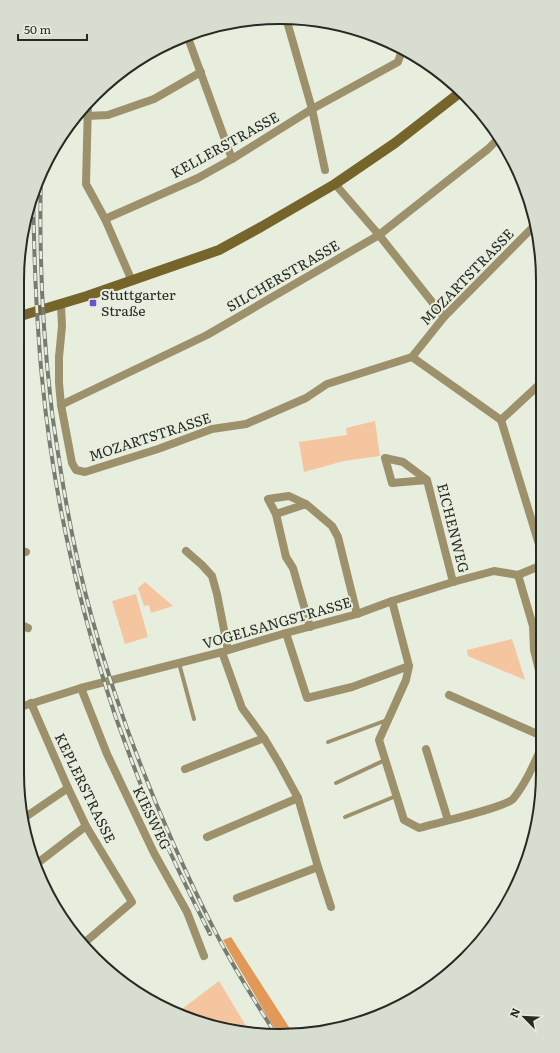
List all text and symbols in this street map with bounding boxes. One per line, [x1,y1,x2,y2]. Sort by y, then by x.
scale bar [18,16,87,42]
text: 50 m [24,20,51,38]
street label: KELLERSTRASSE [167,106,282,182]
street label: MOZARTSTRASSE [415,224,518,329]
street label: SILCHERSTRASSE [222,234,343,316]
place label: Stuttgarter Straße [101,284,176,320]
marker: Stuttgarter Straße [88,298,98,308]
street label: MOZARTSTRASSE [86,407,213,465]
street label: EICHENWEG [433,481,475,575]
street label: VOGELSANGSTRASSE [200,591,353,653]
street label: KEPLERSTRASSE [51,729,121,846]
street label: KIESWEG [129,782,177,853]
north arrow [504,997,544,1037]
text: N [505,1005,523,1020]

